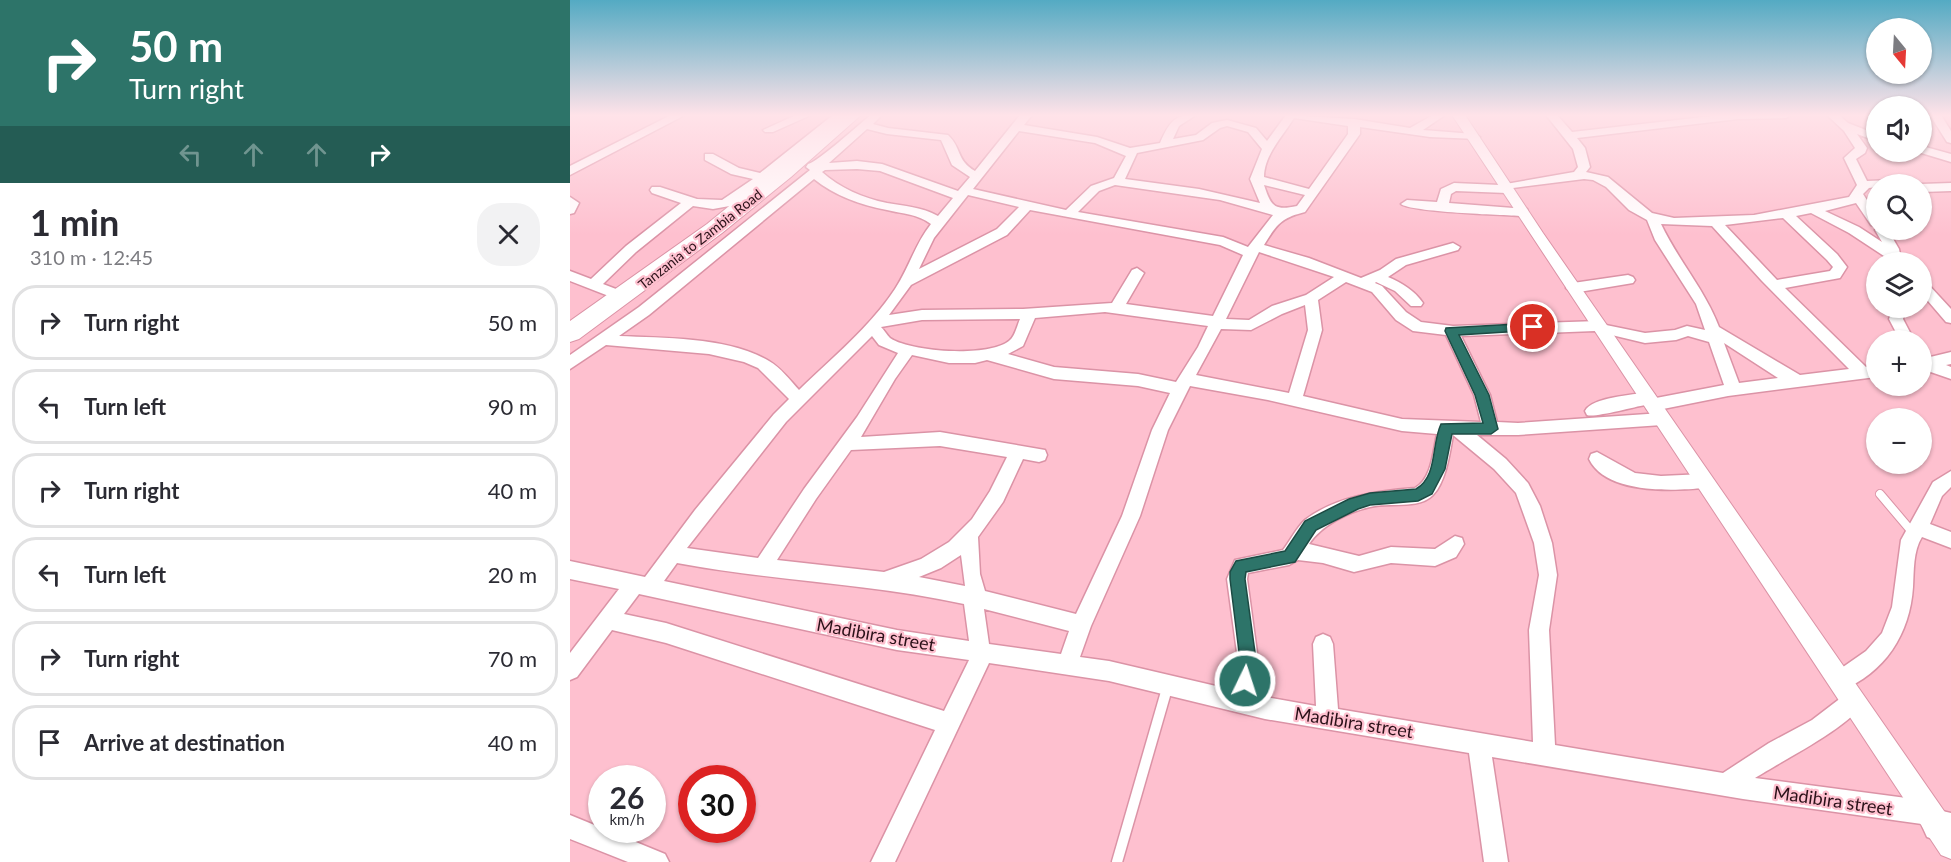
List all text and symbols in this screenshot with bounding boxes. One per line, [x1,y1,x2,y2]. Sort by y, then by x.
north arrow [1866,18,1932,84]
map controls [1866,18,1932,474]
text: 50 m [129,21,223,71]
icon: right [30,24,108,102]
text: Turn right [129,72,244,105]
button: sound [1866,96,1932,162]
icon: left [174,138,207,171]
icon: ahead [237,138,270,171]
icon: ahead [300,138,333,171]
icon: right [363,138,396,171]
button: search [1866,174,1932,240]
street label: Tanzania to Zambia Road [635,185,765,293]
text: 1 min [30,200,119,244]
button: close [477,203,540,266]
text: 310 m · 12:45 [30,245,153,269]
button: layers [1866,252,1932,318]
pin [1507,301,1558,352]
icon: right [33,306,66,339]
text: Turn right [84,309,179,336]
text: 50 m [488,309,537,336]
icon: arrive [1516,310,1549,343]
button: + [1866,330,1932,396]
icon: left [33,390,66,423]
text: Turn left [84,393,166,420]
text: 90 m [488,393,537,420]
button: − [1866,408,1932,474]
icon: right [33,474,66,507]
text: Turn right [84,477,179,504]
text: 40 m [488,477,537,504]
icon: left [33,558,66,591]
text: Turn left [84,561,166,588]
text: 20 m [488,561,537,588]
street label: Madibira street [815,613,938,655]
icon: right [33,642,66,675]
text: Turn right [84,645,179,672]
text: 70 m [488,645,537,672]
position arrow [1213,649,1277,713]
street label: Madibira street [1293,702,1416,742]
icon: arrive [33,726,66,759]
text: Arrive at destination [84,729,285,756]
text: 40 m [488,729,537,756]
speed limit sign: 30 [678,765,756,843]
text: 26 [610,779,644,815]
street label: Madibira street [1772,781,1894,819]
text: km/h [609,810,645,828]

